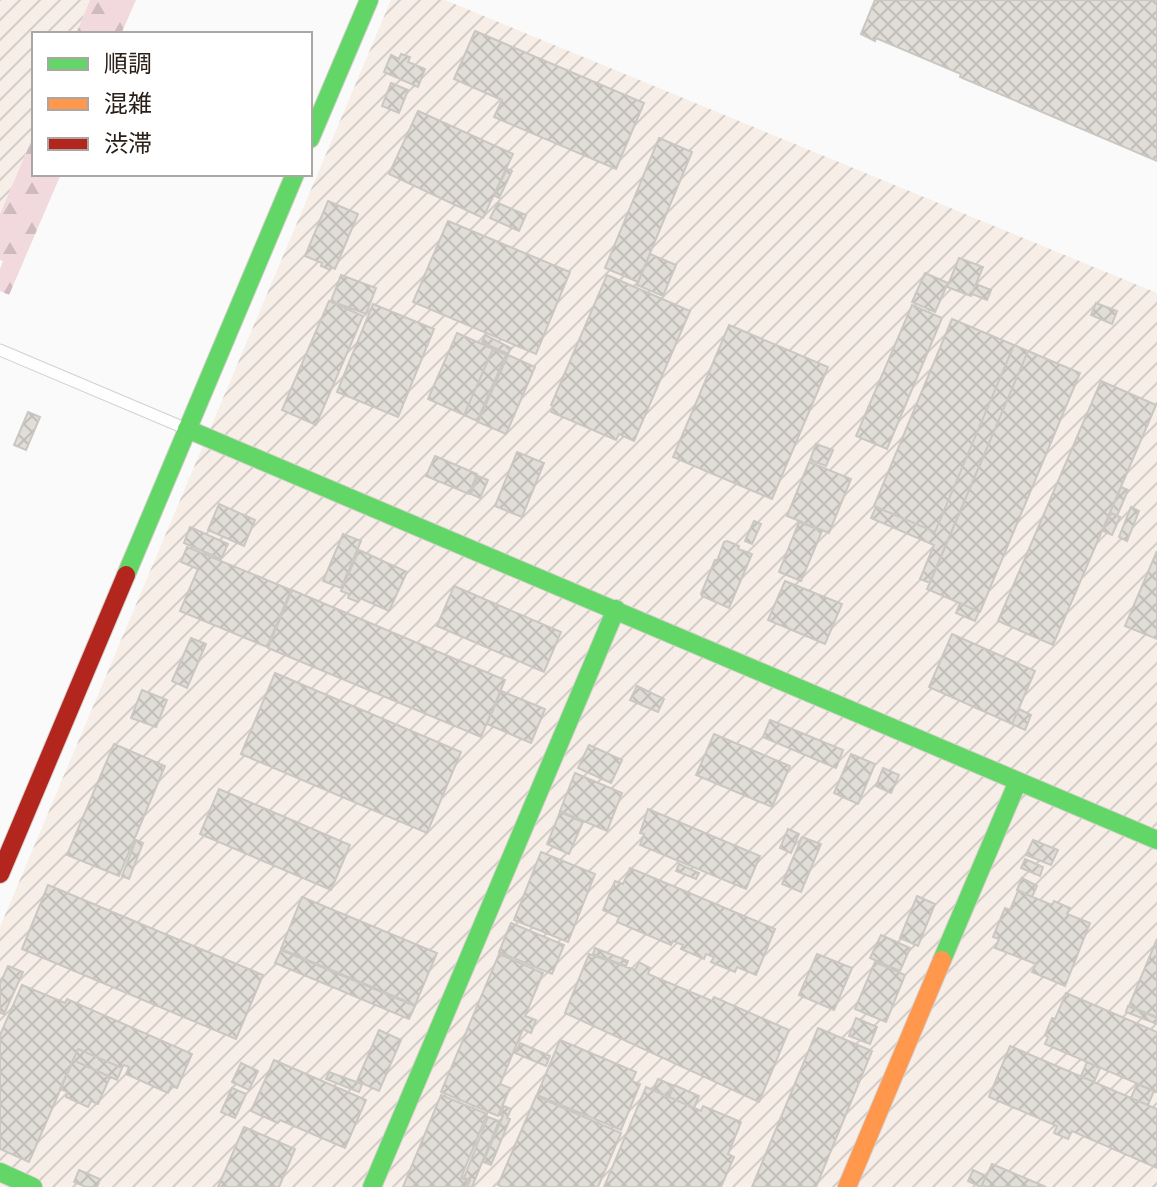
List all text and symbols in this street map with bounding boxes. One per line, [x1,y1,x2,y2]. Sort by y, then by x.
legend [32,32,312,176]
text: 順調 [104,50,152,78]
text: 混雑 [104,90,152,118]
text: 渋滞 [104,130,152,158]

